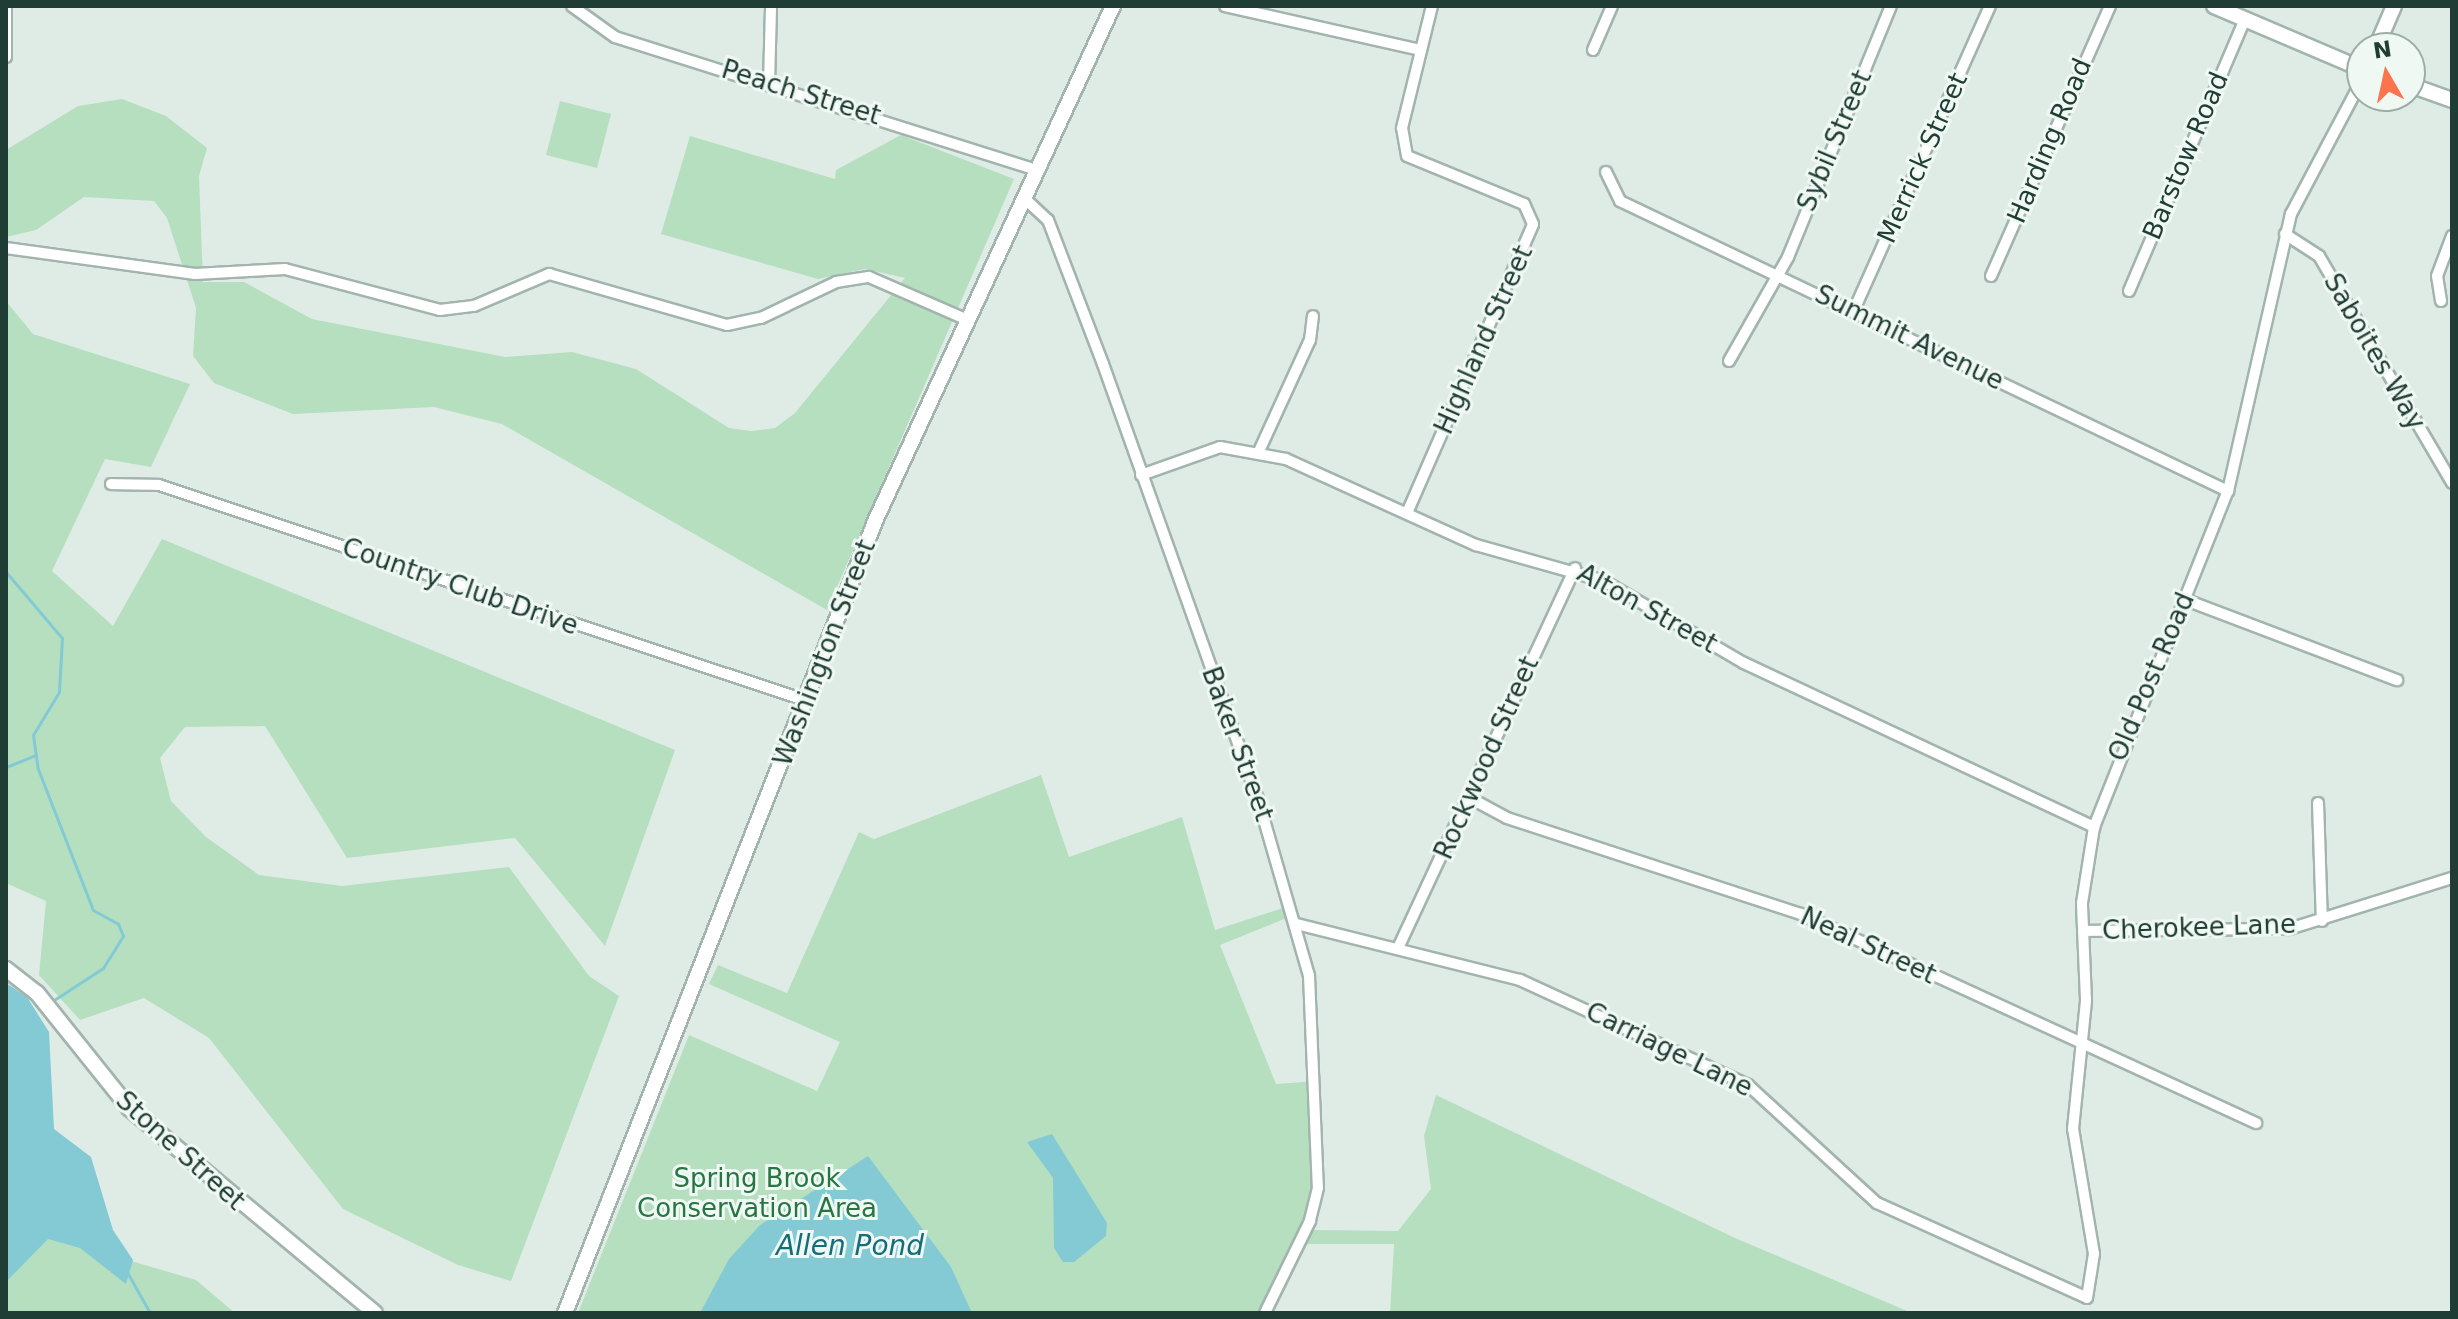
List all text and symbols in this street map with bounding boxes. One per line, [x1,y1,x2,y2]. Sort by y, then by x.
north arrow [2346,32,2426,112]
text: N [2371,36,2394,64]
street label: Peach Street [718,54,884,132]
street label: Harding Road [2001,54,2099,228]
street label: Sybil Street [1791,66,1879,216]
street label: Merrick Street [1871,68,1975,248]
street label: Barstow Road [2137,68,2235,244]
street label: Highland Street [1428,241,1540,439]
street label: Saboites Way [2317,268,2431,436]
street label: Summit Avenue [1810,279,2008,397]
street label: Country Club Drive [338,532,582,642]
street label: Washington Street [767,535,883,771]
street label: Alton Street [1572,558,1722,660]
street label: Old Post Road [2102,588,2202,766]
street label: Rockwood Street [1428,652,1546,864]
street label: Baker Street [1195,663,1279,825]
street label: Neal Street [1795,901,1941,991]
street label: Cherokee Lane [2102,909,2296,947]
street label: Carriage Lane [1580,996,1758,1104]
street label: Stone Street [109,1085,251,1217]
park label: Spring Brook Conservation Area [637,1163,877,1224]
water label: Allen Pond [776,1229,924,1263]

